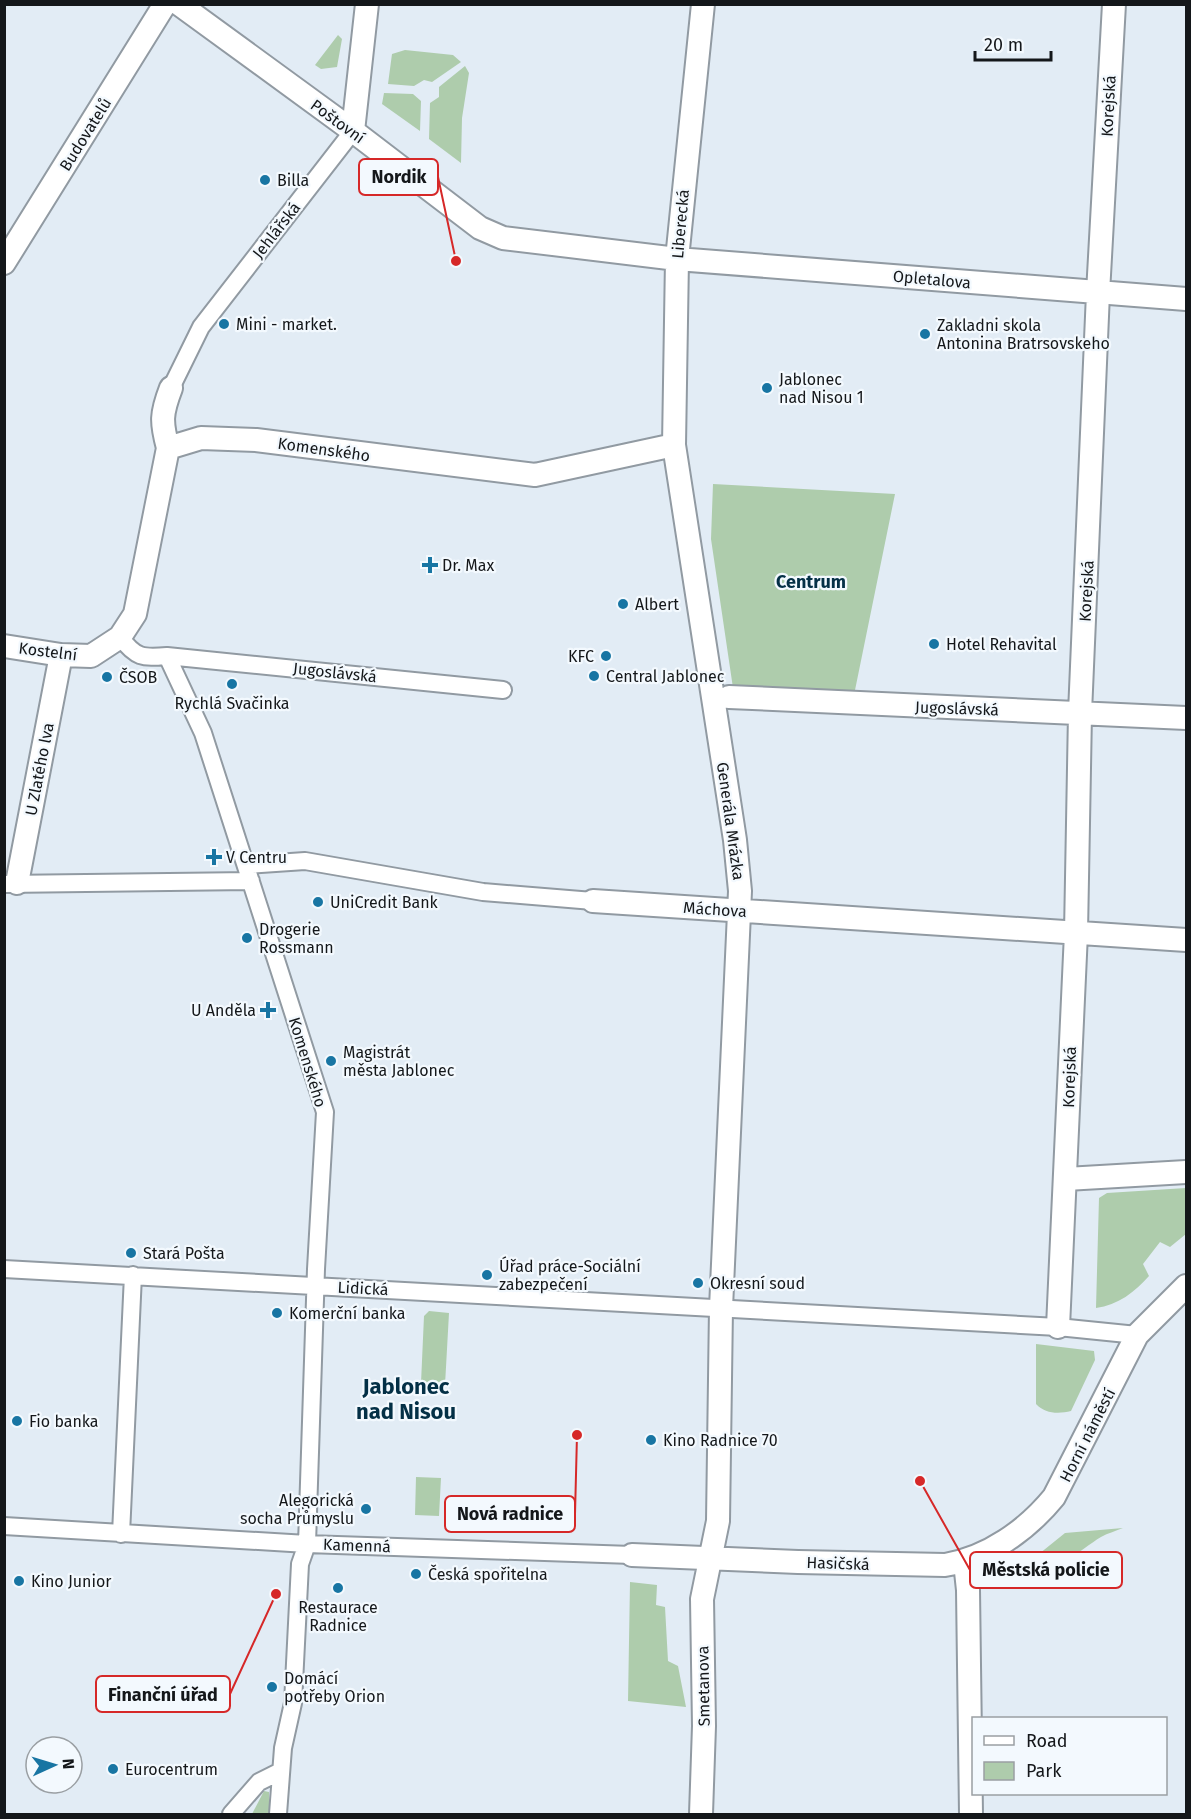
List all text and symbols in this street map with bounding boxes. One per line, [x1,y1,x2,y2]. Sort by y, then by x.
scale bar [975,24,1052,62]
text: 20 m [984,34,1023,56]
street label: Korejská [1097,75,1120,137]
street label: Budovatelů [56,94,115,174]
street label: Poštovní [307,95,369,148]
callout: Nordik [359,159,438,195]
text: Nordik [372,166,428,188]
place label: Billa [277,171,309,190]
marker: Billa [258,173,272,187]
street label: Liberecká [668,189,693,259]
street label: Jehlářská [248,198,304,262]
street label: Opletalova [892,267,972,292]
place label: Mini - market. [236,315,337,334]
place label: Zakladni skola Antonina Bratrsovskeho [937,316,1110,353]
marker: Mini - market. [217,317,231,331]
marker: Zakladni skola Antonina Bratrsovskeho [918,327,932,341]
place label: Jablonec nad Nisou 1 [779,370,864,407]
marker: Jablonec nad Nisou 1 [760,381,774,395]
street label: Komenského [276,434,371,465]
place label: Dr. Max [442,556,494,575]
marker: Dr. Max [423,558,437,572]
street label: Korejská [1075,560,1098,622]
district label: Centrum [776,571,846,593]
place label: Albert [635,595,679,614]
marker: Albert [616,597,630,611]
place label: Hotel Rehavital [946,635,1057,654]
marker: Hotel Rehavital [927,637,941,651]
street label: Kostelní [18,638,79,665]
place label: KFC [568,647,594,666]
marker: KFC [599,649,613,663]
street label: Jugoslávská [292,659,378,686]
place label: ČSOB [119,667,158,687]
place label: Central Jablonec [606,667,725,686]
marker: Central Jablonec [587,669,601,683]
marker: ČSOB [100,670,114,684]
marker: Rychlá Svačinka [225,677,239,691]
place label: Rychlá Svačinka [174,694,290,713]
street label: Jugoslávská [915,698,999,719]
street label: U Zlatého lva [21,721,58,817]
street label: Generála Mrázka [713,761,748,881]
place label: V Centru [226,848,287,867]
marker: V Centru [207,850,221,864]
place label: UniCredit Bank [330,893,439,912]
marker: UniCredit Bank [311,895,325,909]
street label: Máchova [682,898,747,921]
place label: Drogerie Rossmann [259,920,334,957]
marker: Drogerie Rossmann [240,931,254,945]
place label: U Anděla [191,1001,256,1020]
marker: U Anděla [261,1003,275,1017]
street label: Komenského [285,1015,330,1110]
place label: Magistrát města Jablonec [343,1043,455,1080]
street label: Korejská [1059,1046,1080,1108]
marker: Magistrát města Jablonec [324,1054,338,1068]
place label: Stará Pošta [143,1244,225,1263]
marker: Stará Pošta [124,1246,138,1260]
place label: Úřad práce-Sociální zabezpečení [499,1256,641,1294]
marker: Úřad práce-Sociální zabezpečení [480,1268,494,1282]
place label: Okresní soud [710,1274,805,1293]
marker: Okresní soud [691,1276,705,1290]
street label: Lidická [337,1278,389,1299]
place label: Komerční banka [289,1304,406,1323]
marker: Komerční banka [270,1306,284,1320]
district label: Jablonec nad Nisou [356,1373,456,1425]
street label: Horní náměstí [1056,1385,1119,1485]
place label: Fio banka [29,1412,98,1431]
marker: Fio banka [10,1414,24,1428]
place label: Kino Radnice 70 [663,1431,778,1450]
marker: Kino Radnice 70 [644,1433,658,1447]
place label: Alegorická socha Průmyslu [240,1491,354,1528]
callout: Nová radnice [445,1496,575,1532]
marker: Alegorická socha Průmyslu [359,1502,373,1516]
text: Nová radnice [457,1503,563,1525]
street label: Kamenná [323,1535,391,1556]
callout: Městská policie [970,1552,1122,1588]
street label: Hasičská [806,1553,870,1574]
text: Městská policie [982,1559,1110,1581]
place label: Česká spořitelna [428,1564,548,1584]
marker: Česká spořitelna [409,1567,423,1581]
place label: Kino Junior [31,1572,112,1591]
marker: Kino Junior [12,1574,26,1588]
marker: Restaurace Radnice [331,1581,345,1595]
place label: Restaurace Radnice [298,1598,378,1635]
street label: Smetanova [693,1646,714,1726]
place label: Domácí potřeby Orion [284,1669,385,1706]
callout: Finanční úřad [96,1676,230,1712]
marker: Domácí potřeby Orion [265,1680,279,1694]
text: Finanční úřad [108,1684,218,1706]
legend [972,1717,1167,1795]
text: Road [1026,1730,1068,1752]
north arrow [24,1735,84,1795]
text: N [59,1758,78,1770]
place label: Eurocentrum [125,1760,218,1779]
text: Park [1026,1760,1062,1782]
marker: Eurocentrum [106,1762,120,1776]

